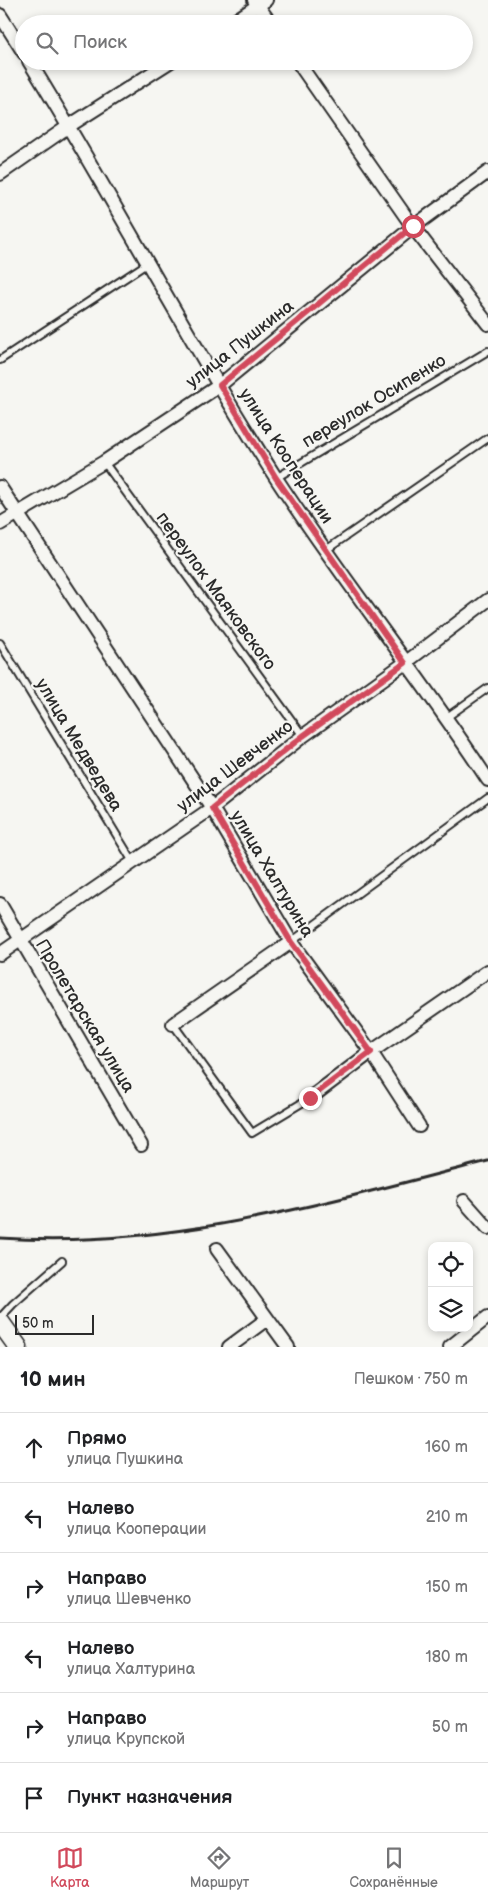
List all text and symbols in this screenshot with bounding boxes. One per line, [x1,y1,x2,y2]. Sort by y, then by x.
search box [15,15,473,70]
icon: search [33,29,61,57]
text: Поиск [73,31,127,54]
route start [402,215,425,238]
street label: улица Пушкина [182,295,298,393]
street label: переулок Осипенко [298,350,450,452]
street label: улица Кооперации [234,384,338,528]
street label: переулок Маяковского [152,508,280,674]
street label: улица Медведева [31,675,127,815]
street label: улица Шевченко [173,716,297,816]
street label: улица Халтурина [226,807,318,941]
street label: Пролетарская улица [31,935,139,1097]
route end [299,1087,322,1110]
map controls [428,1242,473,1332]
button: locate [428,1242,473,1287]
button: layers [428,1287,473,1332]
scale bar [15,1312,94,1335]
text: 50 m [22,1315,54,1332]
text: 10 мин [20,1367,86,1392]
text: Пешком · 750 m [354,1370,468,1389]
text: Прямо [67,1427,127,1450]
icon: ahead [20,1434,48,1462]
text: 160 m [425,1438,468,1457]
text: улица Пушкина [67,1450,183,1469]
text: Налево [67,1497,134,1520]
icon: left [20,1504,48,1532]
text: 210 m [426,1508,468,1527]
text: улица Кооперации [67,1520,207,1539]
text: Направо [67,1567,147,1590]
icon: right [20,1574,48,1602]
text: 150 m [426,1578,468,1597]
text: улица Шевченко [67,1590,191,1609]
text: Налево [67,1637,134,1660]
icon: left [20,1644,48,1672]
text: 180 m [426,1648,468,1667]
text: улица Халтурина [67,1660,195,1679]
text: Направо [67,1707,147,1730]
icon: right [20,1714,48,1742]
text: 50 m [432,1718,468,1737]
text: улица Крупской [67,1730,185,1749]
icon: arrive [20,1784,48,1812]
text: Пункт назначения [67,1786,232,1809]
tab: Карта [50,1844,90,1891]
tab: Маршрут [190,1844,249,1891]
tab: Сохранённые [349,1844,438,1891]

